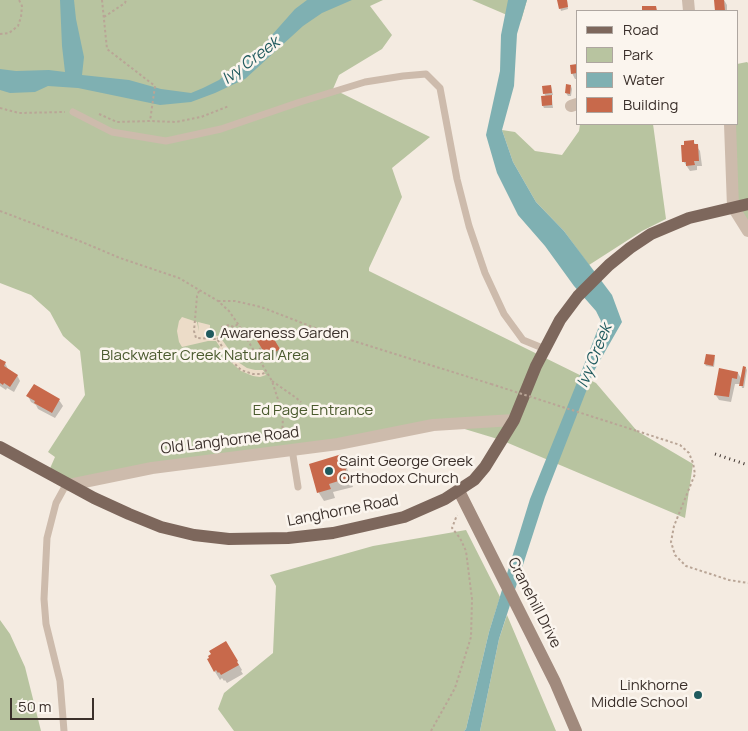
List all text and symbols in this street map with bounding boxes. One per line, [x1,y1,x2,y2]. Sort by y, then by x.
legend [576,10,738,125]
text: Road [623,19,659,40]
water label: Ivy Creek [218,33,284,89]
text: Park [623,44,653,65]
text: Water [623,69,665,90]
text: Building [623,94,678,115]
water label: Ivy Creek [574,321,616,391]
place label: Awareness Garden [220,325,349,343]
marker: Awareness Garden [204,328,216,340]
park label: Blackwater Creek Natural Area [101,347,309,365]
park label: Ed Page Entrance [253,402,373,420]
street label: Old Langhorne Road [160,424,300,458]
place label: Saint George Greek Orthodox Church [339,453,473,488]
marker: Saint George Greek Orthodox Church [323,465,335,477]
street label: Langhorne Road [286,491,400,531]
street label: Cranehill Drive [503,555,565,651]
place label: Linkhorne Middle School [591,677,688,712]
scale bar [12,688,96,720]
marker: Linkhorne Middle School [692,689,704,701]
text: 50 m [18,696,52,717]

